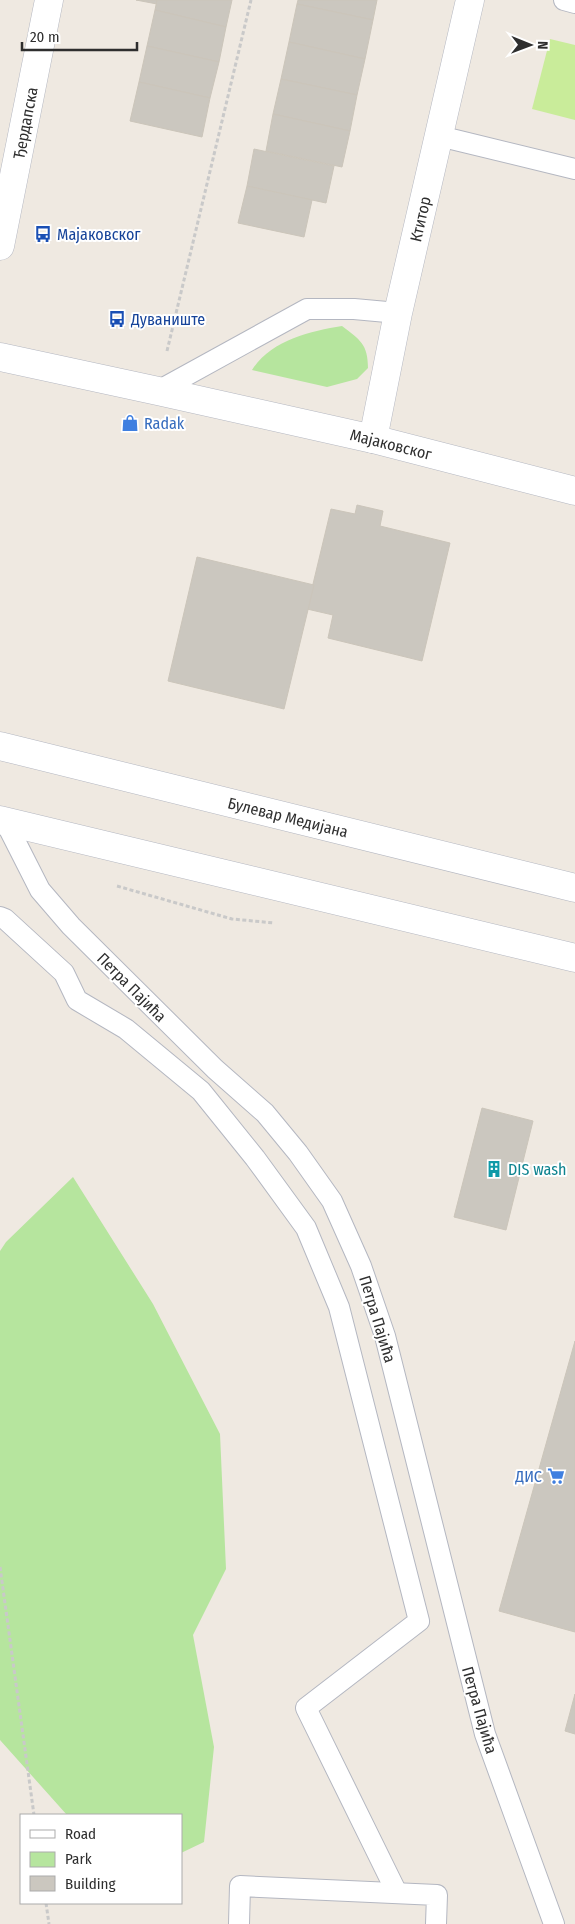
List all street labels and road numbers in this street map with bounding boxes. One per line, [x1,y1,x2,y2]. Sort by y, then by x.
street label: Ђердапска [9,85,42,161]
street label: Ктитор [406,195,435,244]
street label: Мајаковског [348,425,434,464]
street label: Булевар Медијана [226,793,350,842]
street label: Петра Пајића [93,949,170,1026]
street label: Петра Пајића [355,1273,400,1365]
street label: Петра Пајића [458,1664,501,1756]

